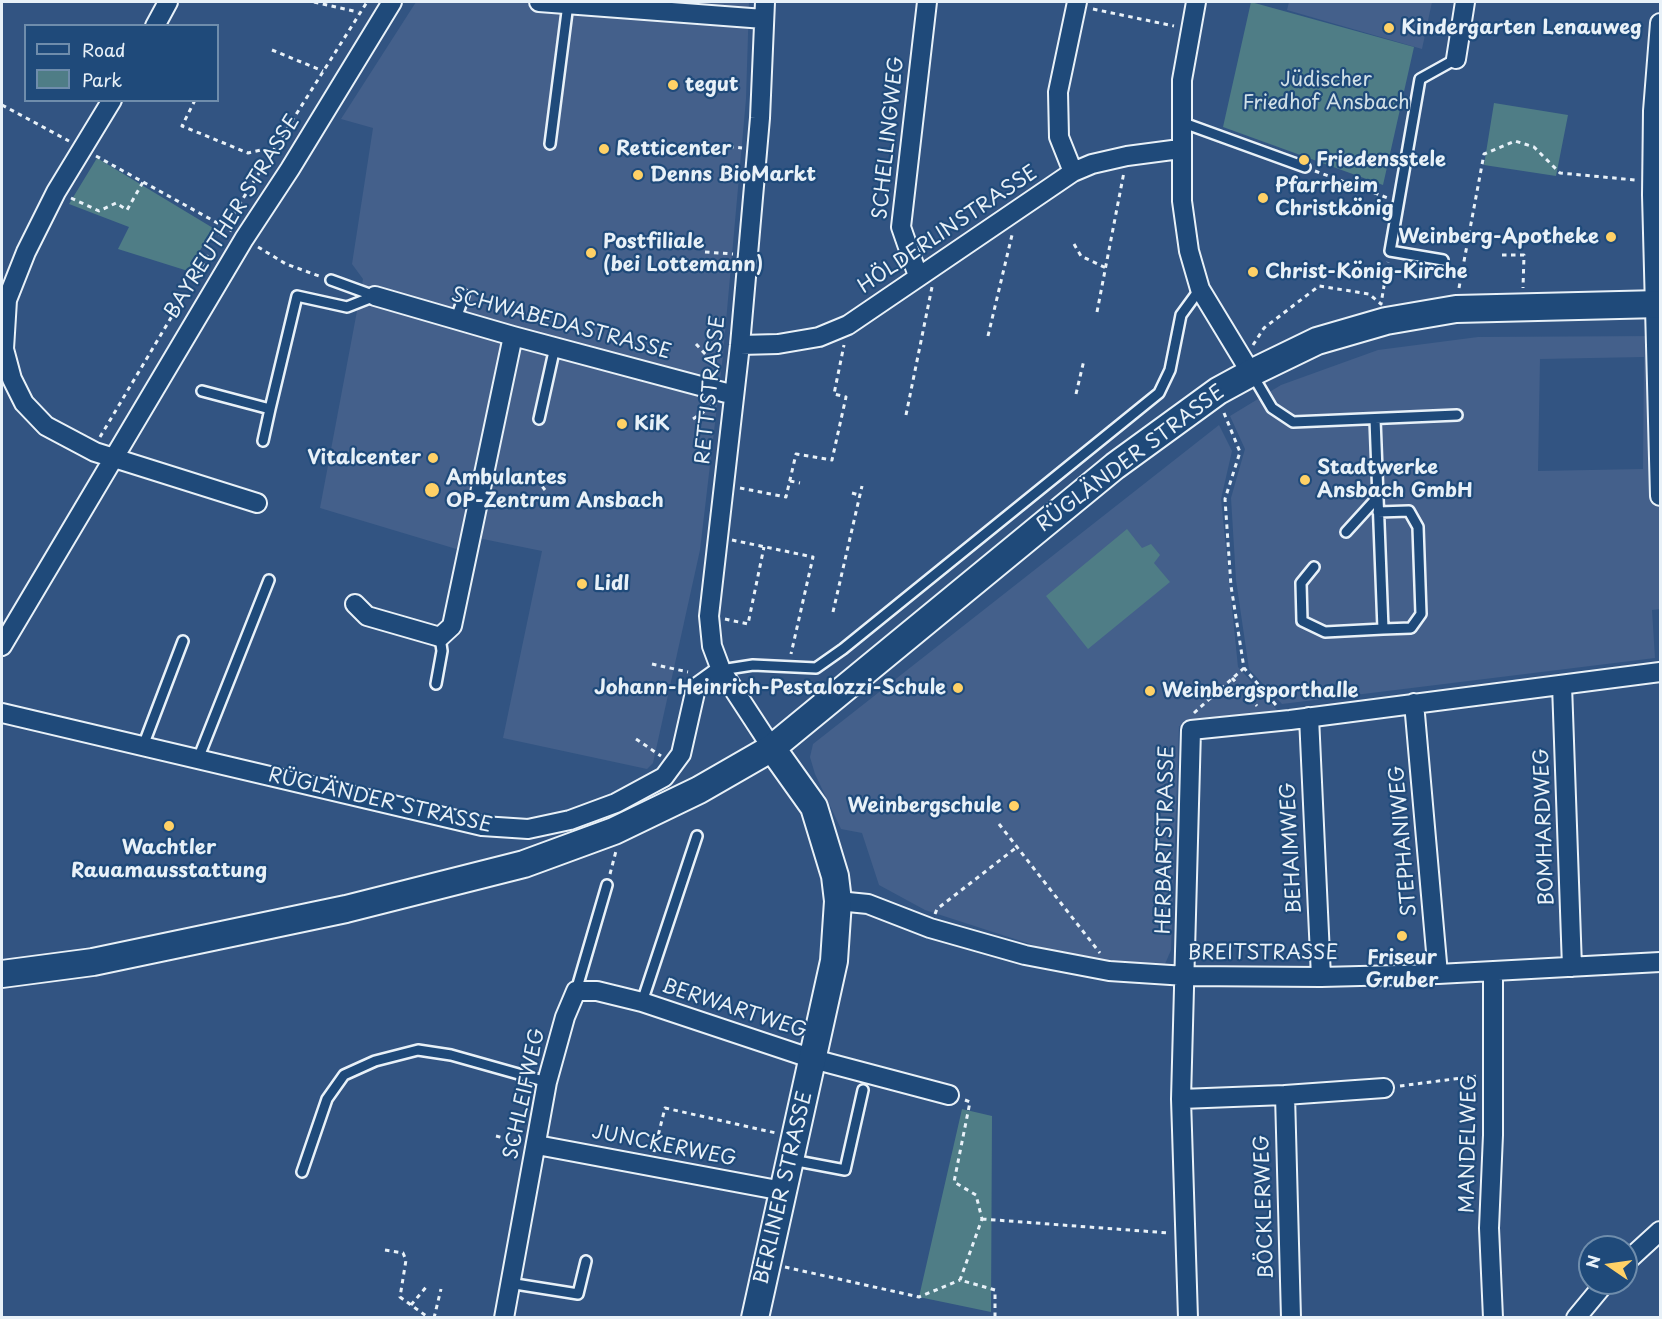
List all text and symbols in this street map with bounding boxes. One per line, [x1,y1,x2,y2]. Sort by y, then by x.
place label: Kindergarten Lenauweg [1401,16,1642,40]
marker: Kindergarten Lenauweg [1382,21,1396,35]
legend [24,24,219,102]
text: Road [82,36,126,63]
street label: SCHELLINGWEG [869,55,909,221]
text: Park [82,66,122,93]
park label: Jüdischer Friedhof Ansbach [1242,68,1410,115]
place label: tegut [685,73,739,97]
marker: tegut [666,78,680,92]
street label: BAYREUTHER STRASSE [160,111,306,323]
place label: Retticenter [616,137,732,161]
marker: Retticenter [597,142,611,156]
place label: Friedensstele [1316,148,1446,172]
marker: Friedensstele [1297,153,1311,167]
street label: HÖLDERLINSTRASSE [854,161,1042,299]
place label: Denns BioMarkt [650,163,816,187]
marker: Denns BioMarkt [631,168,645,182]
place label: Pfarrheim Christkönig [1275,174,1394,221]
marker: Pfarrheim Christkönig [1256,191,1270,205]
place label: Weinberg-Apotheke [1398,225,1599,249]
place label: Postfiliale (bei Lottemann) [603,230,763,277]
marker: Weinberg-Apotheke [1604,230,1618,244]
marker: Postfiliale (bei Lottemann) [584,246,598,260]
place label: Christ-König-Kirche [1265,260,1468,284]
marker: Christ-König-Kirche [1246,265,1260,279]
street label: SCHWABEDASTRASSE [448,283,674,365]
street label: RETTISTRASSE [691,314,731,466]
street label: RÜGLÄNDER STRASSE [1032,381,1230,537]
place label: KiK [634,412,670,436]
marker: KiK [615,417,629,431]
place label: Vitalcenter [307,446,421,470]
marker: Vitalcenter [426,451,440,465]
place label: Stadtwerke Ansbach GmbH [1317,456,1473,503]
place label: Ambulantes OP-Zentrum Ansbach [446,466,664,513]
marker: Stadtwerke Ansbach GmbH [1298,473,1312,487]
marker: Ambulantes OP-Zentrum Ansbach [423,481,441,499]
place label: Lidl [594,572,629,596]
marker: Lidl [575,577,589,591]
place label: Johann-Heinrich-Pestalozzi-Schule [594,676,946,700]
place label: Weinbergsporthalle [1162,679,1359,703]
marker: Johann-Heinrich-Pestalozzi-Schule [951,681,965,695]
marker: Weinbergsporthalle [1143,684,1157,698]
street label: HERBARTSTRASSE [1152,745,1180,935]
street label: BOMHARDWEG [1530,748,1560,906]
street label: RÜGLÄNDER STRASSE [266,764,494,838]
street label: STEPHANIWEG [1385,765,1423,917]
street label: BEHAIMWEG [1277,782,1307,914]
place label: Weinbergschule [847,794,1002,818]
marker: Weinbergschule [1007,799,1021,813]
marker: Wachtler Rauamausstattung [162,819,176,833]
place label: Wachtler Rauamausstattung [71,836,267,883]
marker: Friseur Gruber [1395,929,1409,943]
street label: BREITSTRASSE [1188,941,1338,965]
place label: Friseur Gruber [1365,946,1439,993]
street label: BERWARTWEG [658,974,810,1044]
street label: SCHLEIFWEG [499,1026,551,1162]
street label: MANDELWEG [1456,1074,1482,1214]
street label: BERLINER STRASSE [750,1089,818,1287]
street label: JUNCKERWEG [590,1120,738,1172]
street label: BÖCKLERWEG [1250,1134,1280,1280]
north arrow [1578,1235,1638,1295]
text: N [1579,1253,1606,1270]

